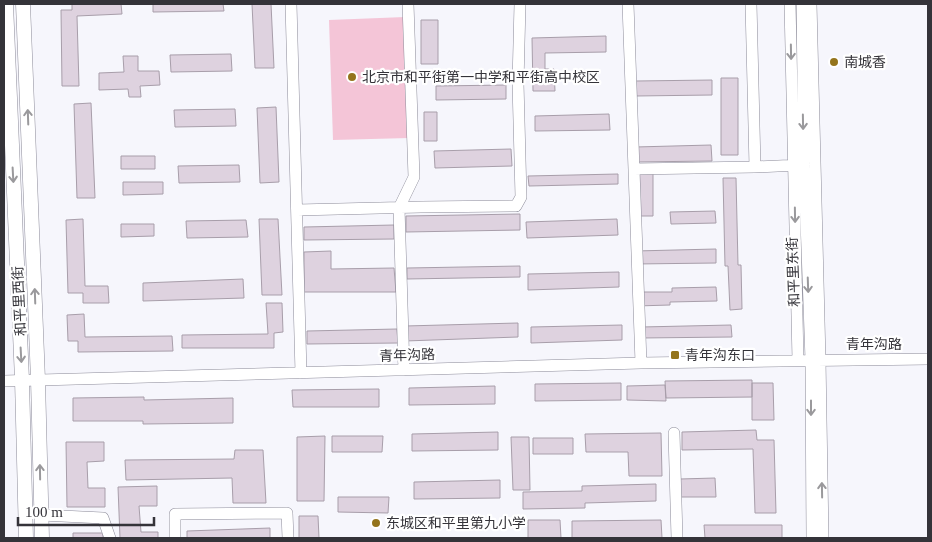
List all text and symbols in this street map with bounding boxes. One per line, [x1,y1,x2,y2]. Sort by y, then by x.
one-way arrow [786,44,796,60]
place label: 南城香 [844,55,886,70]
marker: 南城香 [828,56,840,68]
place label: 北京市和平街第一中学和平街高中校区 [362,69,600,85]
marker: 北京市和平街第一中学和平街高中校区 [346,71,358,83]
one-way arrow [23,109,32,125]
one-way arrow [798,114,808,130]
one-way arrow [8,166,18,183]
one-way arrow [790,206,800,223]
street label: 和平里东街 [785,237,802,307]
street label: 和平里西街 [10,266,29,336]
one-way arrow [803,276,813,293]
one-way arrow [30,289,40,305]
street label: 青年沟路 [846,337,902,352]
one-way arrow [16,346,26,362]
street label: 青年沟路 [379,347,435,364]
place label: 青年沟东口 [685,348,755,363]
marker: 青年沟东口 [669,349,681,361]
one-way arrow [806,400,816,416]
one-way arrow [36,464,45,480]
one-way arrow [817,482,827,498]
scale bar [18,494,154,526]
text: 100 m [25,504,63,520]
place label: 东城区和平里第九小学 [386,515,526,531]
marker: 东城区和平里第九小学 [370,517,382,529]

